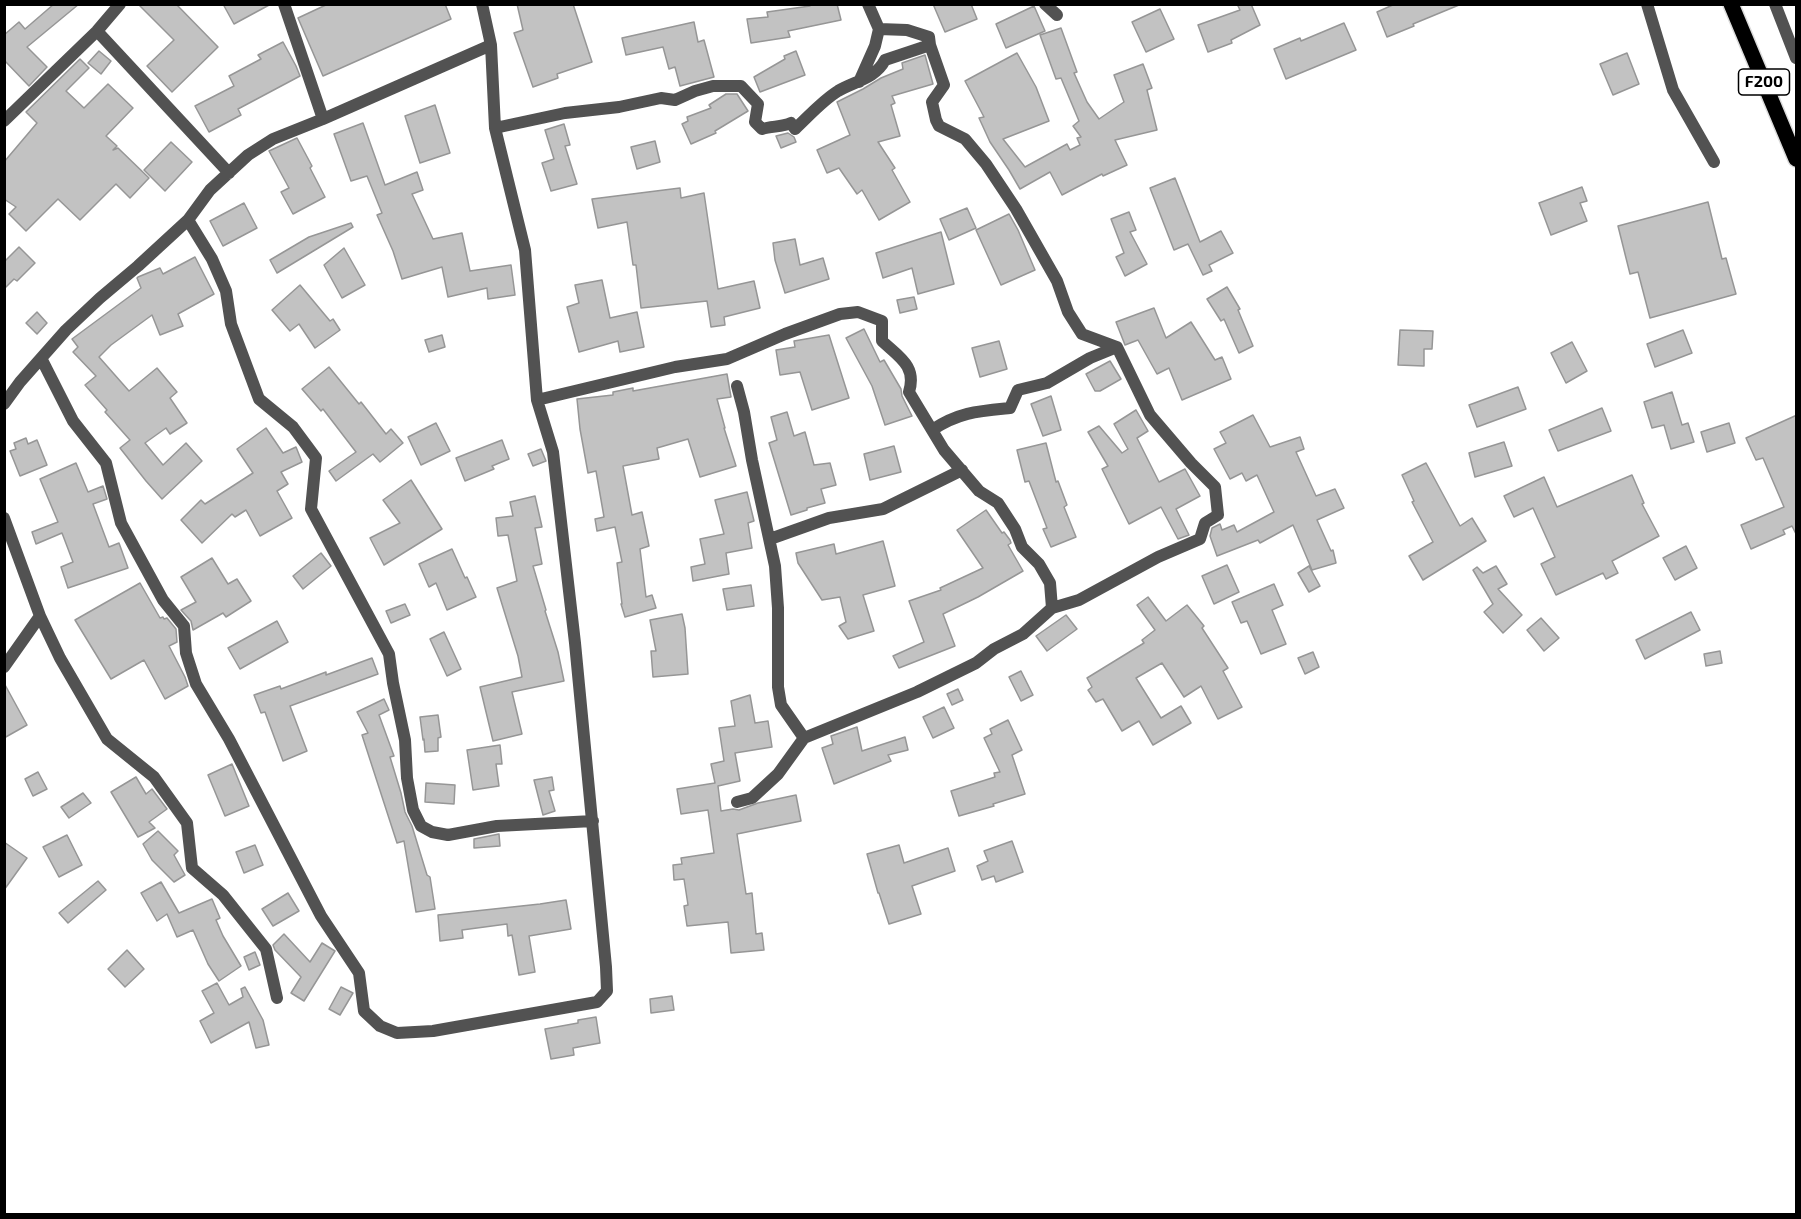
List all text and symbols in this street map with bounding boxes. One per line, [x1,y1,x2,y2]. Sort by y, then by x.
road number: F200 [1738,69,1790,95]

